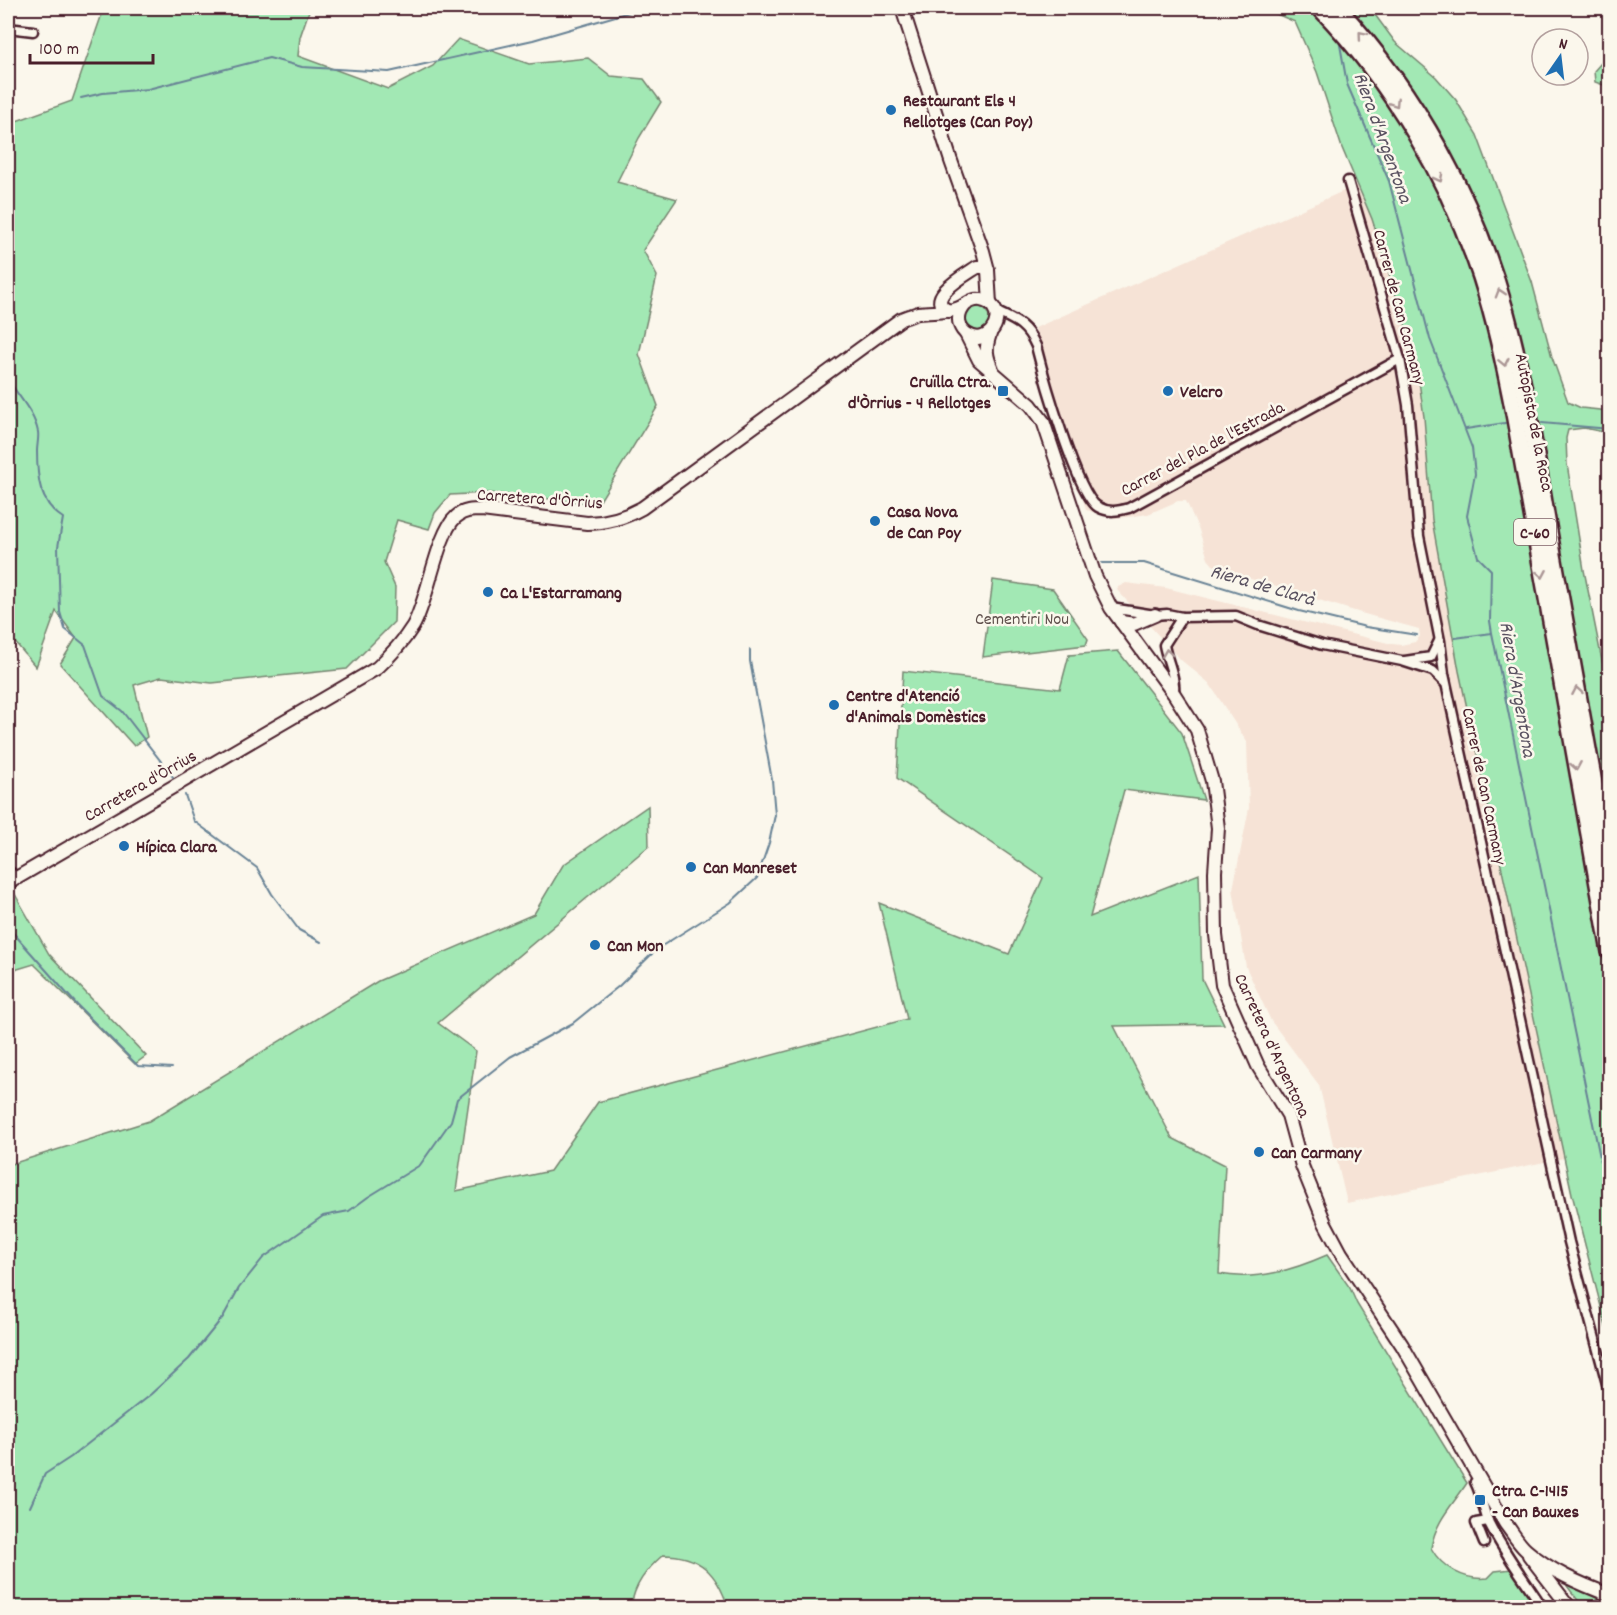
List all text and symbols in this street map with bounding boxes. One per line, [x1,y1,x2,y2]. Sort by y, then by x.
scale bar [30,27,153,65]
north arrow [1530,27,1590,87]
one-way arrow [1358,31,1369,42]
text: N [1556,33,1570,57]
text: 100 m [39,38,79,63]
water label: Riera d'Argentona [1345,69,1418,209]
place label: Restaurant Els 4 Rellotges (Can Poy) [903,90,1033,136]
one-way arrow [1388,96,1399,107]
marker: Restaurant Els 4 Rellotges (Can Poy) [884,103,898,117]
one-way arrow [1432,172,1443,182]
street label: Carrer de Can Carmany [1365,227,1431,389]
one-way arrow [1495,288,1507,299]
street label: Autopista de la Roca [1507,351,1558,494]
one-way arrow [1497,356,1510,366]
place label: Cruïlla Ctra. d'Òrrius - 4 Rellotges [848,371,991,417]
place label: Velcro [1180,381,1223,406]
marker: Cruïlla Ctra. d'Òrrius - 4 Rellotges [996,384,1010,398]
marker: Velcro [1161,384,1175,398]
street label: Carrer del Pla de l'Estrada [1117,396,1290,504]
street label: Carretera d'Òrrius [476,484,604,517]
place label: Casa Nova de Can Poy [887,501,961,547]
marker: Casa Nova de Can Poy [868,514,882,528]
road number: C-60 [1514,519,1556,545]
water label: Riera de Clarà [1207,559,1319,615]
one-way arrow [1536,569,1548,579]
place label: Ca L'Estarramang [500,582,622,607]
marker: Ca L'Estarramang [481,585,495,599]
park label: Cementiri Nou [975,608,1069,633]
water label: Riera d'Argentona [1490,620,1542,761]
one-way arrow [1161,648,1173,658]
place label: Centre d'Atenció d'Animals Domèstics [846,685,986,731]
one-way arrow [1571,686,1584,696]
marker: Centre d'Atenció d'Animals Domèstics [827,698,841,712]
street label: Carrer de Can Carmany [1454,706,1512,868]
street label: Carretera d'Òrrius [80,745,202,830]
one-way arrow [1570,761,1582,771]
place label: Hípica Clara [136,836,217,861]
marker: Hípica Clara [117,839,131,853]
place label: Can Manreset [703,857,797,882]
marker: Can Manreset [684,860,698,874]
place label: Can Mon [607,935,664,960]
marker: Can Mon [588,938,602,952]
street label: Carretera d'Argentona [1226,970,1315,1123]
place label: Can Carmany [1271,1142,1362,1167]
marker: Can Carmany [1252,1145,1266,1159]
place label: Ctra. C-1415 - Can Bauxes [1492,1480,1579,1526]
marker: Ctra. C-1415 - Can Bauxes [1473,1493,1487,1507]

